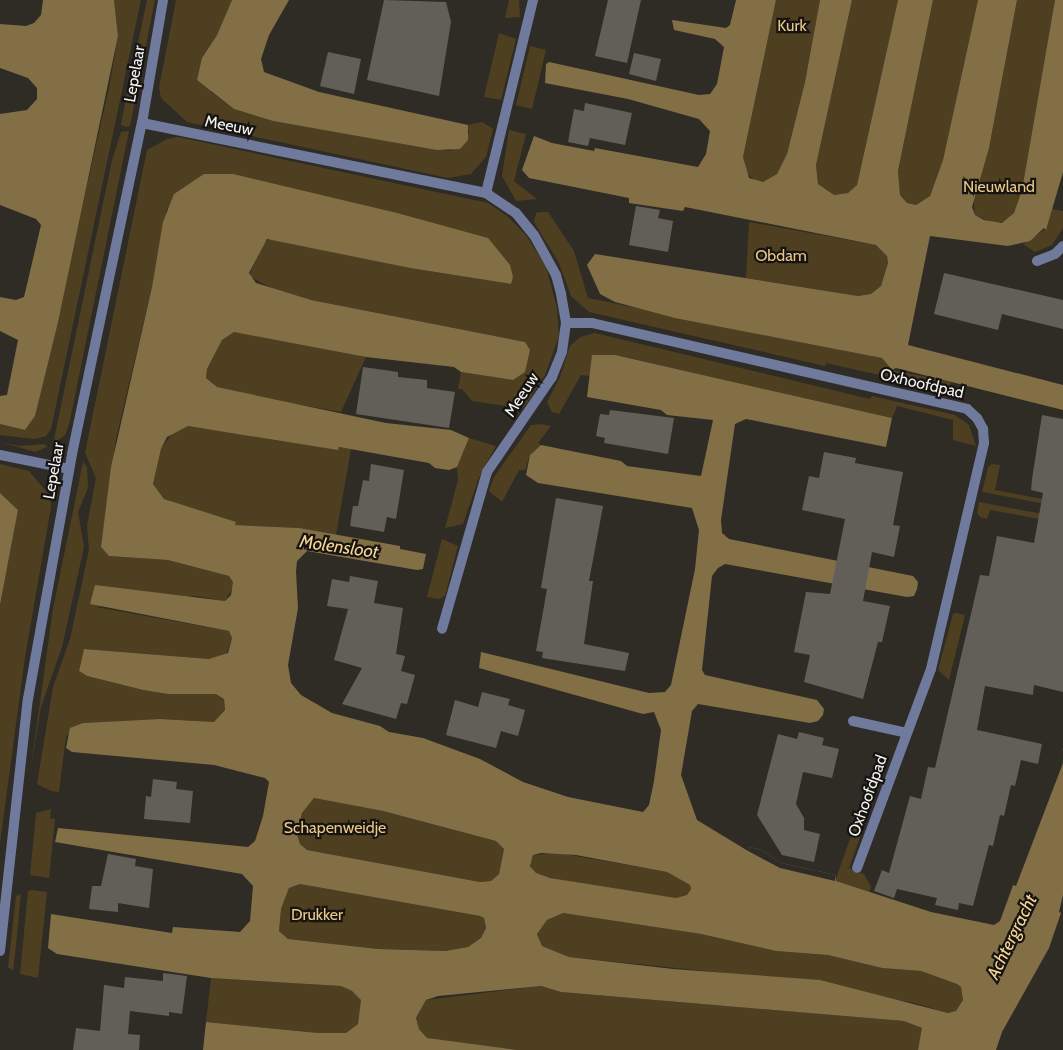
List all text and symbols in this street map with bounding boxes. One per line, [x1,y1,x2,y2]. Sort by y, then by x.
park label: Kurk [777,16,807,36]
street label: Lepelaar [121,44,149,104]
street label: Meeuw [203,112,255,140]
park label: Nieuwland [963,177,1035,197]
park label: Obdam [755,246,807,266]
street label: Oxhoofdpad [878,365,966,403]
street label: Meeuw [501,369,543,421]
street label: Lepelaar [40,441,68,501]
water label: Molensloot [298,531,380,563]
street label: Oxhoofdpad [844,753,892,839]
park label: Schapenweidje [284,818,386,838]
water label: Achtergracht [982,891,1042,983]
park label: Drukker [291,905,343,925]

